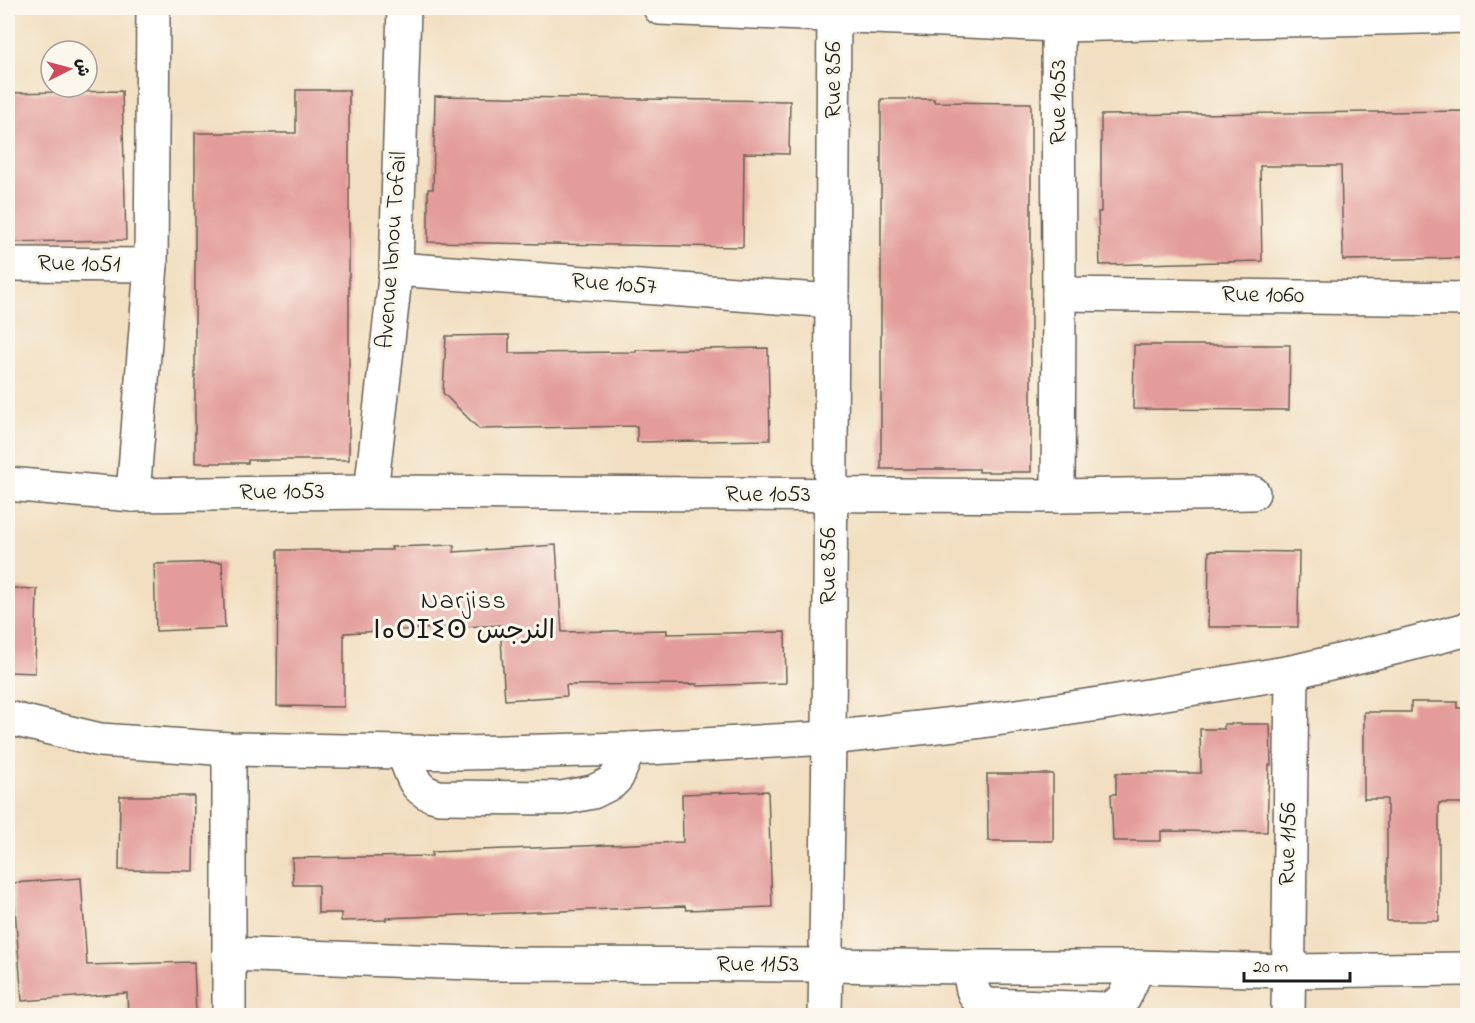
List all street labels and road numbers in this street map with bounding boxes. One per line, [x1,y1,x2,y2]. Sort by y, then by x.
street label: Rue 856 [817,41,852,118]
street label: Rue 1053 [1042,59,1077,145]
street label: Avenue Ibnou Tofail [369,150,417,350]
street label: Rue 1051 [37,247,121,283]
street label: Rue 1057 [570,265,658,305]
street label: Rue 1060 [1221,278,1305,314]
street label: Rue 1053 [239,475,325,511]
street label: Rue 1053 [725,478,811,513]
street label: Rue 856 [812,527,847,604]
street label: Rue 1156 [1271,802,1307,886]
street label: Rue 1153 [717,948,799,983]

